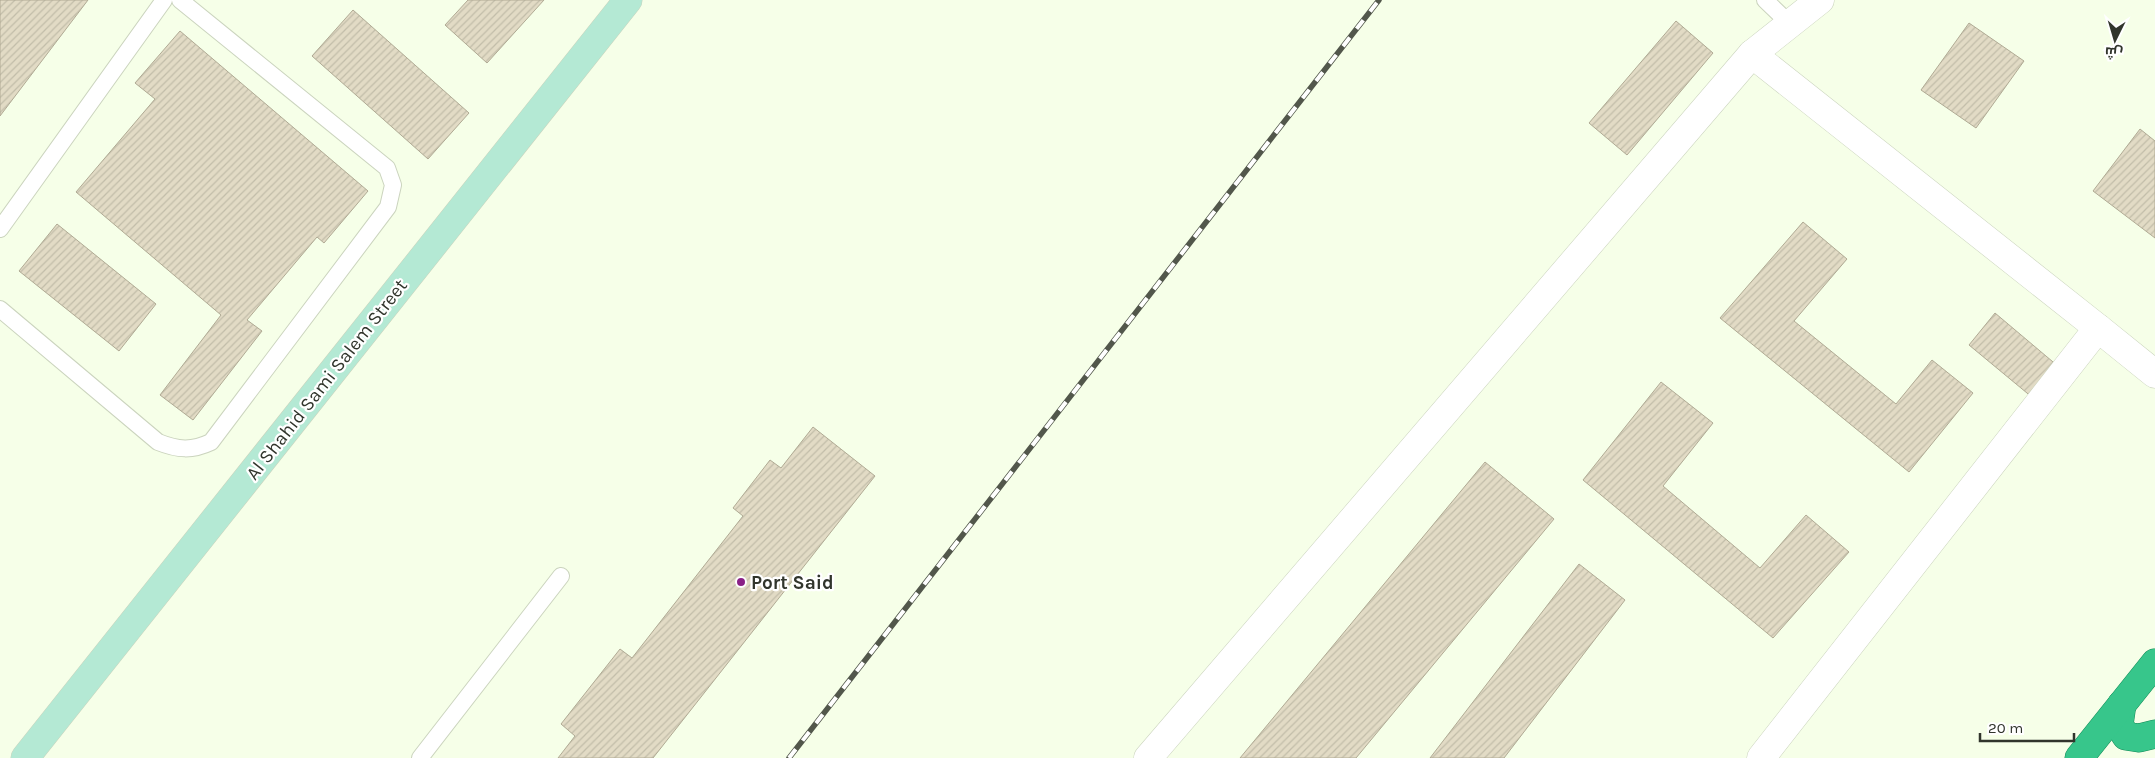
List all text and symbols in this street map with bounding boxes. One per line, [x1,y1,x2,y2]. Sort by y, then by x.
north arrow [2090,15,2140,65]
text: ش [2104,43,2124,62]
street label: Al Shahid Sami Salem Street [242,275,412,484]
place label: Port Said [751,572,834,594]
marker: Port Said [735,576,747,588]
scale bar [1980,710,2074,742]
text: 20 m [1988,719,2023,737]

